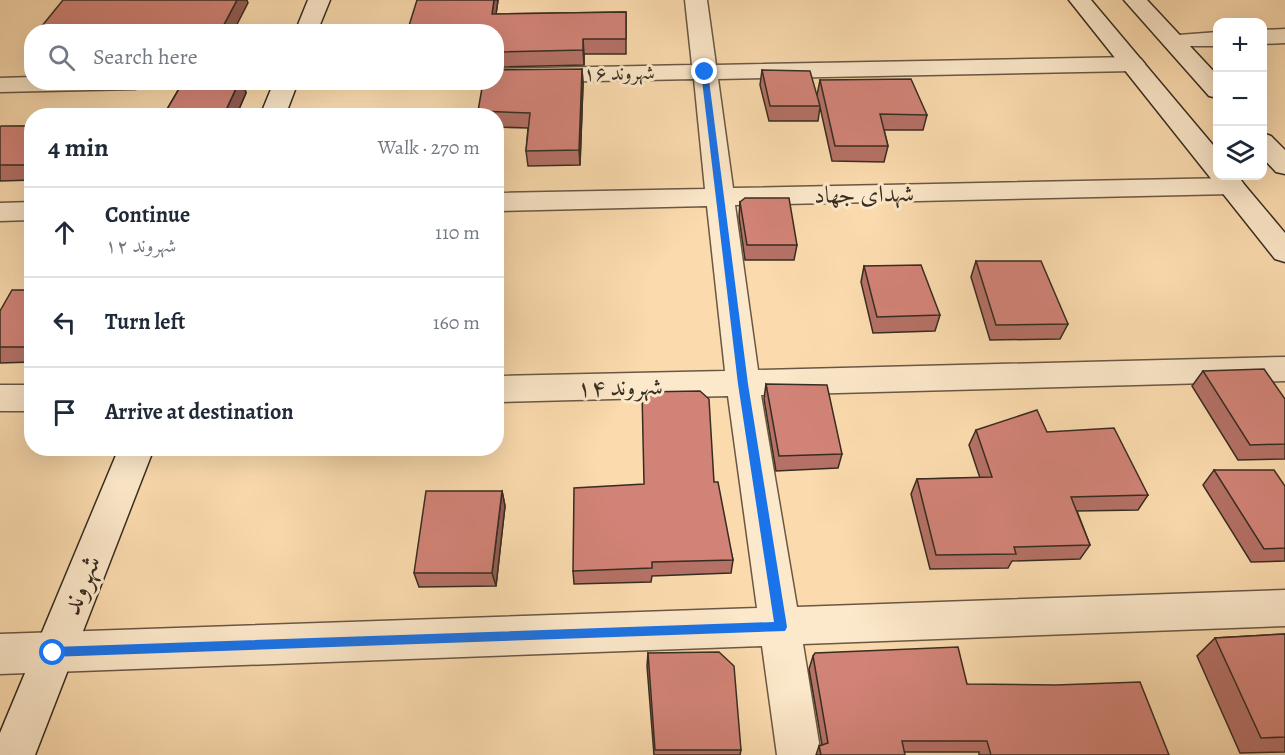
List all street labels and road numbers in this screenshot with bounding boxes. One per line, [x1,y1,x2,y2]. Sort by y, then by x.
street label: شهروند ۱۶ [583,59,655,87]
street label: شهدای جهاد [814,177,914,211]
street label: شهروند ۱۴ [577,370,663,404]
street label: شهروند [52,549,110,621]

